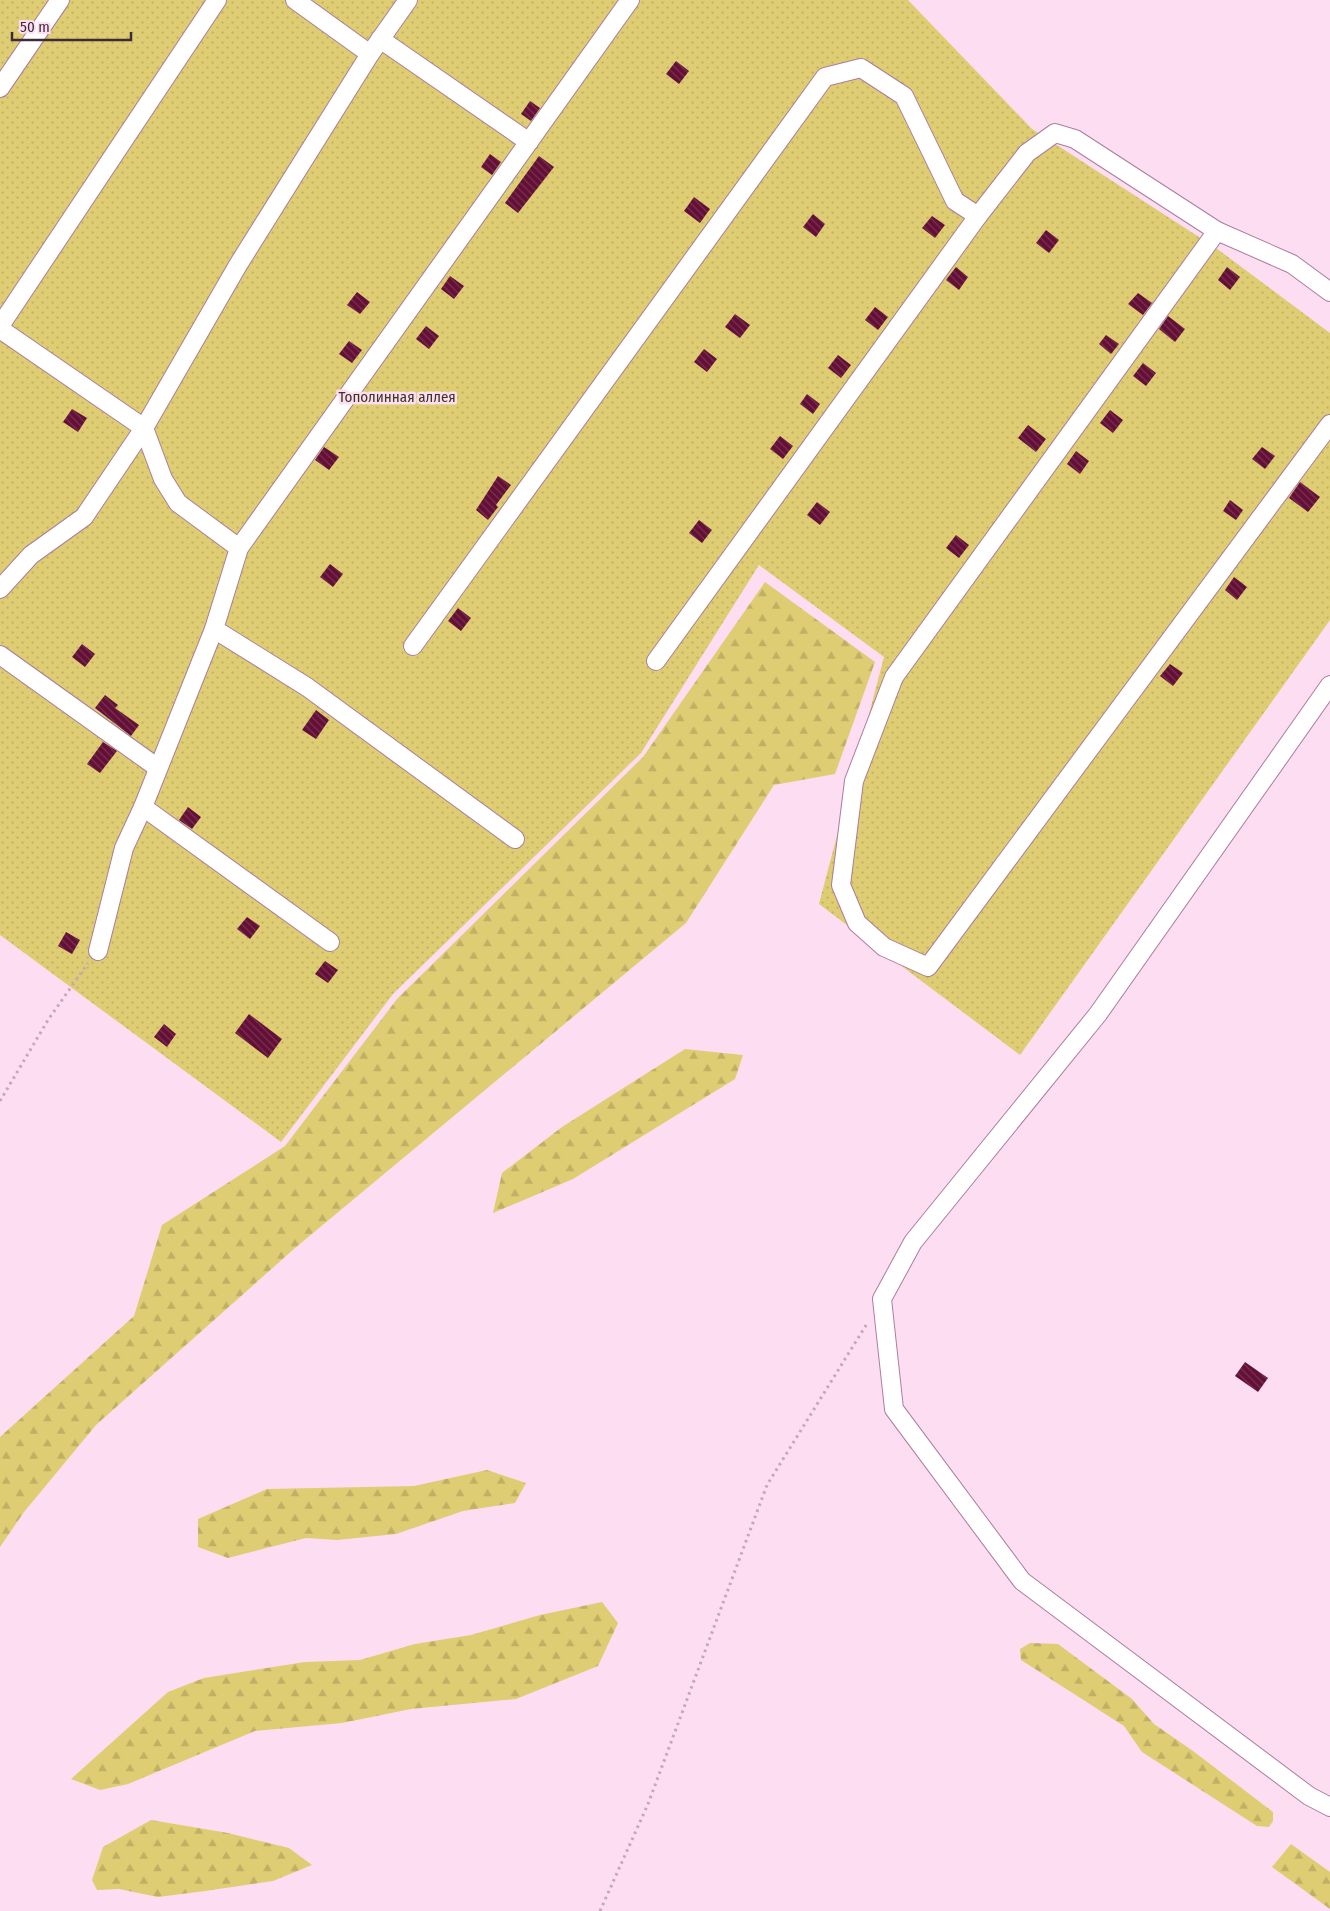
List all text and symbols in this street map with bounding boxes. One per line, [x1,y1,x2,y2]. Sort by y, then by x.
scale bar [12,10,131,42]
text: 50 m [20,18,50,36]
park label: Тополинная аллея [338,388,456,406]

